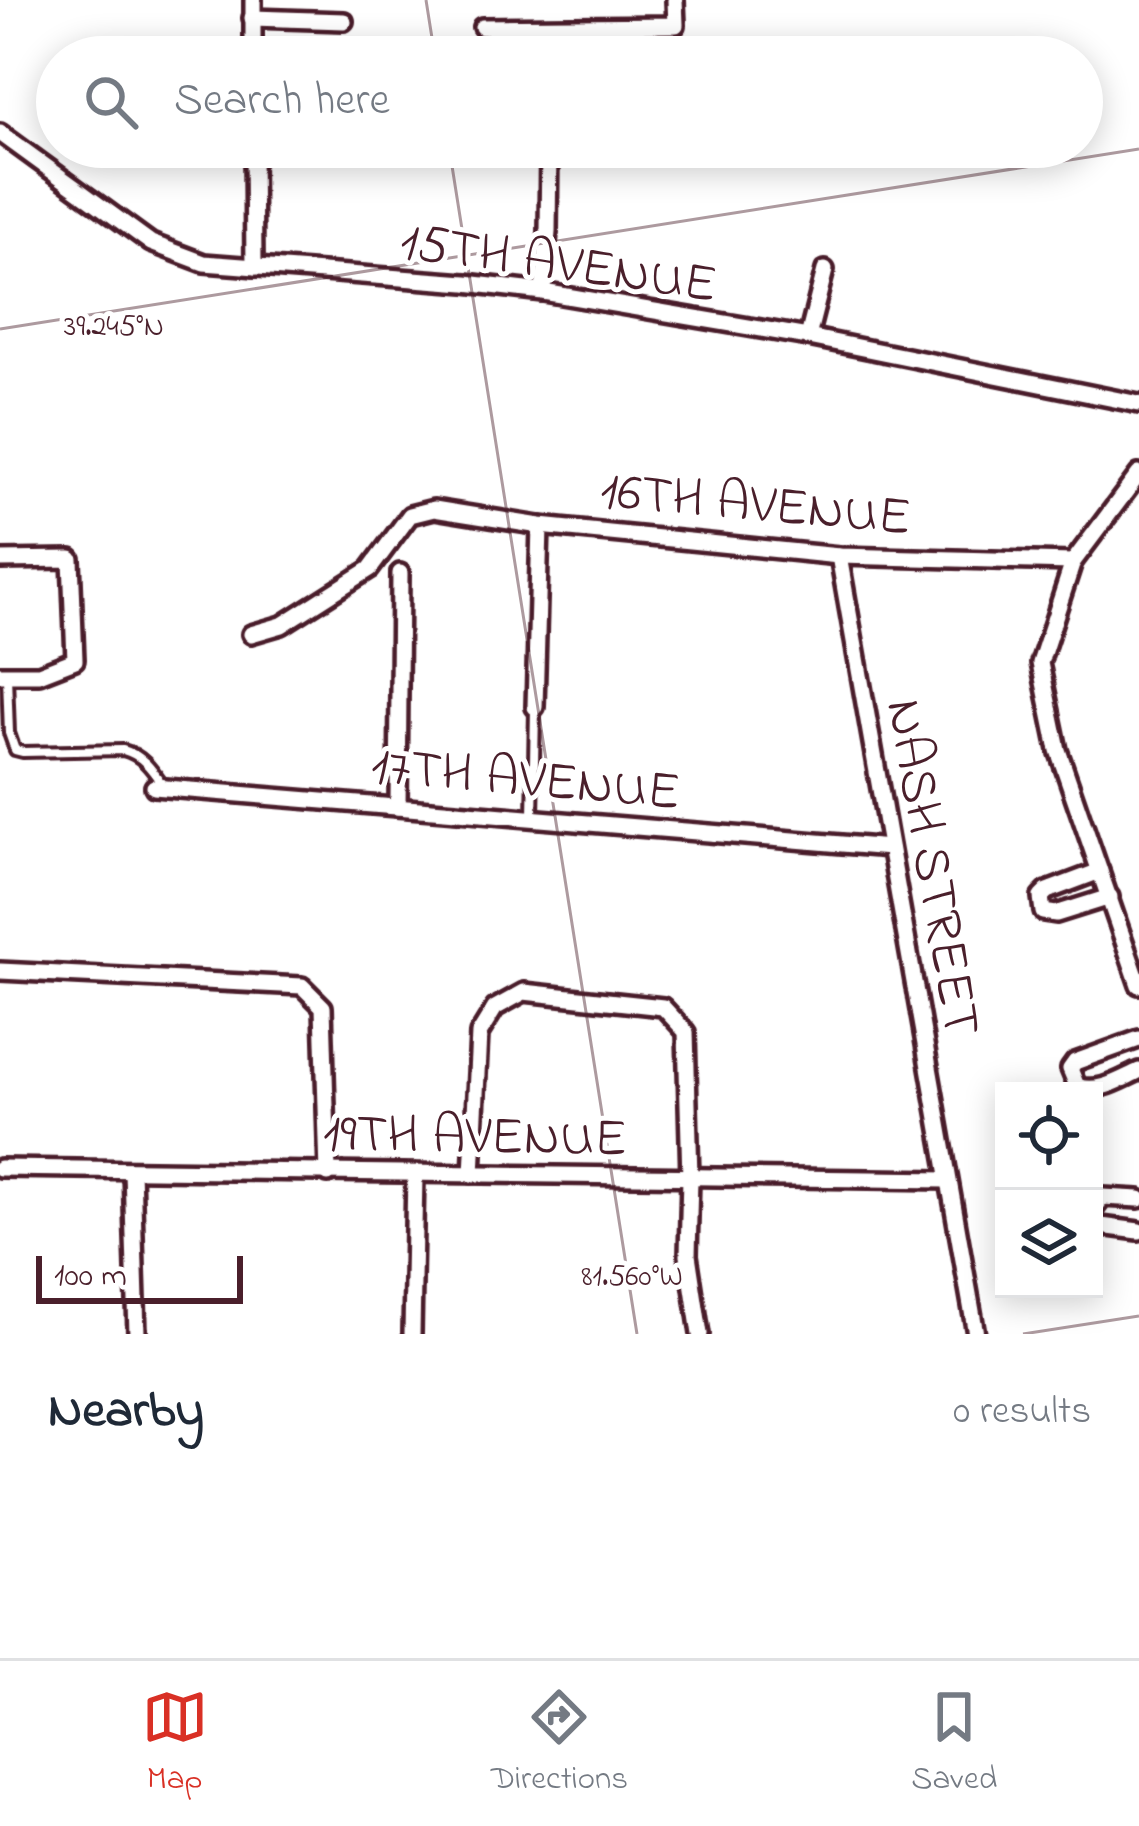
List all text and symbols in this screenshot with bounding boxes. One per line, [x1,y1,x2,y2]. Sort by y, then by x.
search box [36,36,1103,168]
icon: search [78,69,144,135]
text: Search here [174,69,390,135]
street label: 15TH AVENUE [395,205,721,327]
text: 39.245°N [64,306,164,350]
street label: 16TH AVENUE [597,455,914,559]
street label: NASH STREET [862,693,998,1043]
street label: 17TH AVENUE [368,730,683,834]
map controls [995,1082,1103,1298]
button: locate [995,1082,1103,1190]
street label: 19TH AVENUE [322,1097,628,1181]
button: layers [995,1190,1103,1298]
scale bar [36,1250,243,1303]
text: 100 m [54,1253,127,1301]
text: 81.560°W [581,1256,683,1300]
text: Nearby [48,1375,204,1450]
text: 0 results [953,1384,1091,1441]
tab: Map [142,1684,208,1804]
tab: Directions [491,1684,628,1804]
tab: Saved [911,1684,997,1804]

